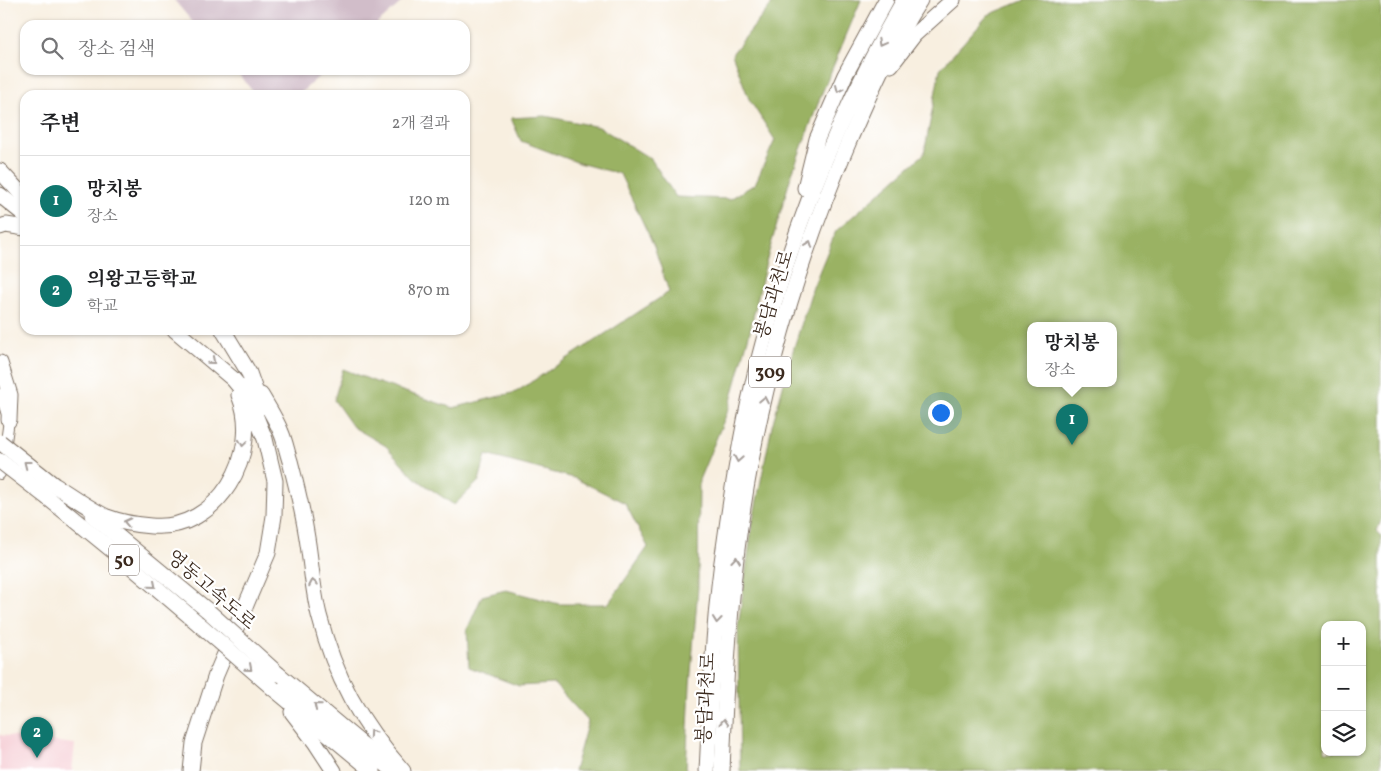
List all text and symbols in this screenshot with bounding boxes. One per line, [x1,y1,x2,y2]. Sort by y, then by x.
search box [20,20,470,75]
icon: search [38,34,66,62]
text: 장소 검색 [78,37,155,63]
one-way arrow [877,37,887,46]
one-way arrow [834,84,845,93]
text: 주변 [40,110,81,139]
text: 2개 결과 [392,113,450,135]
text: 망치봉 [87,177,142,203]
text: 1 [53,190,59,212]
text: 120 m [408,190,450,212]
text: 장소 [87,206,118,228]
one-way arrow [803,241,813,249]
street label: 봉담과천로 [749,247,801,342]
text: 의왕고등학교 [87,267,197,293]
text: 2 [52,280,60,302]
text: 870 m [408,280,450,302]
text: 학교 [87,296,118,318]
popup [1027,322,1117,387]
text: 망치봉 [1044,331,1100,357]
one-way arrow [206,356,215,364]
road number: 309 [749,357,791,388]
text: 장소 [1044,360,1075,382]
one-way arrow [758,396,768,405]
your location [928,400,954,426]
pin: 1 [1056,404,1088,445]
one-way arrow [238,439,249,447]
one-way arrow [734,455,744,464]
one-way arrow [24,461,33,469]
one-way arrow [122,517,131,528]
road number: 50 [109,544,139,576]
street label: 영동고속도로 [161,545,261,636]
one-way arrow [730,556,741,564]
one-way arrow [147,579,156,588]
one-way arrow [308,579,319,588]
one-way arrow [711,617,722,625]
map controls [1321,621,1366,756]
button: + [1321,621,1366,666]
street label: 봉담과천로 [692,652,722,745]
one-way arrow [244,662,253,671]
button: − [1321,666,1366,711]
one-way arrow [313,702,322,711]
button: layers [1321,711,1366,756]
pin: 2 [21,717,53,758]
one-way arrow [719,718,729,726]
one-way arrow [369,729,378,739]

